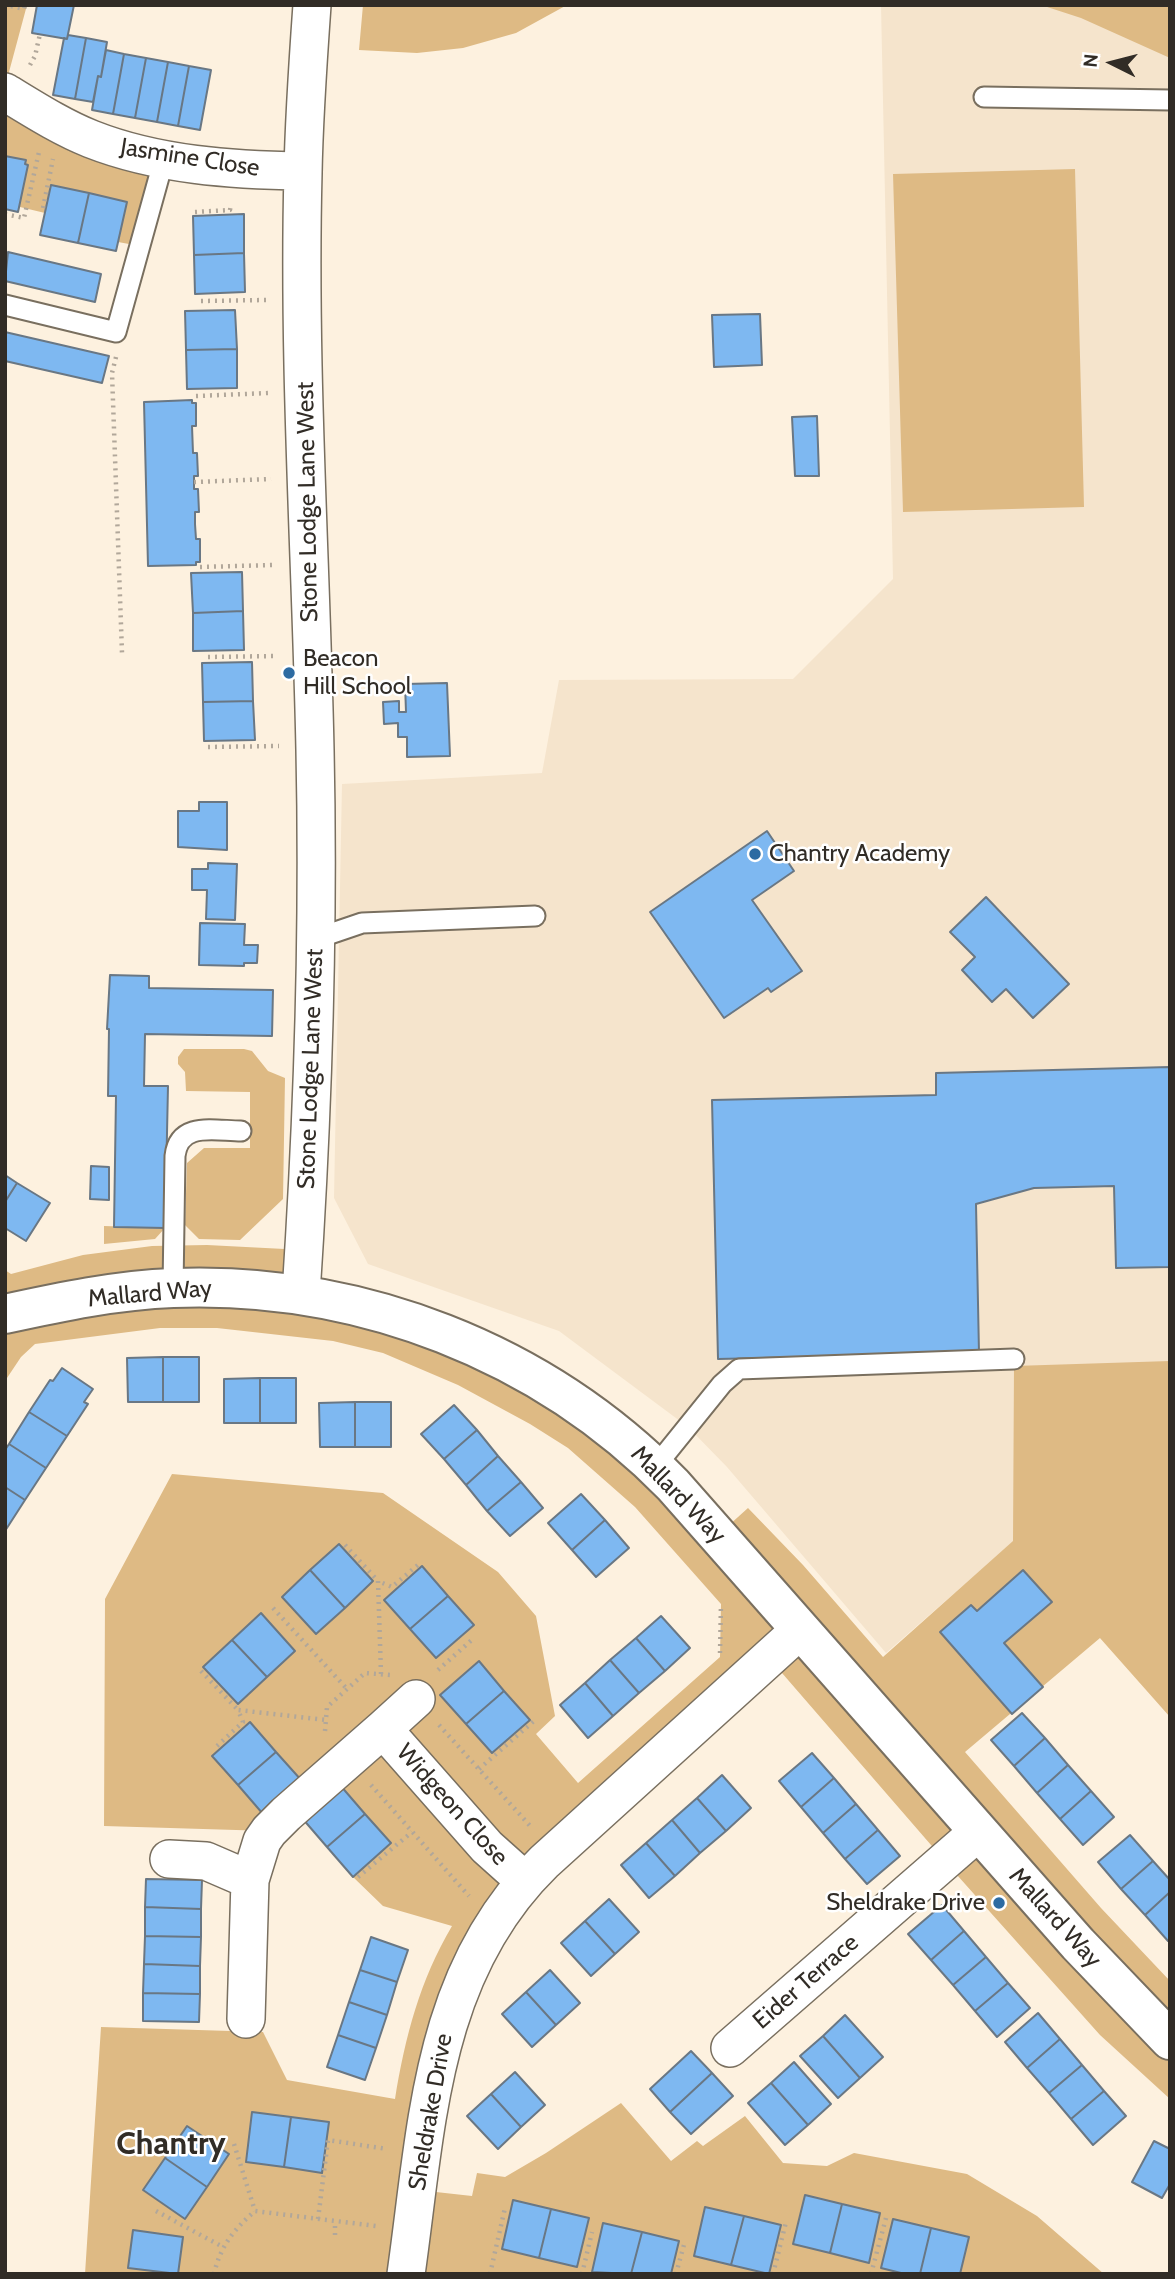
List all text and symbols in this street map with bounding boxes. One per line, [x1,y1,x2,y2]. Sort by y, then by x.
north arrow [1077,28,1147,98]
text: N [1078,53,1103,69]
street label: Jasmine Close [118,133,262,183]
street label: Stone Lodge Lane West [292,381,324,623]
place label: Beacon Hill School [303,645,412,701]
marker: Beacon Hill School [281,665,297,681]
place label: Chantry Academy [769,840,950,868]
marker: Chantry Academy [747,846,763,862]
street label: Stone Lodge Lane West [292,948,330,1190]
street label: Mallard Way [87,1274,213,1314]
street label: Mallard Way [624,1440,732,1550]
street label: Widgeon Close [390,1739,514,1871]
street label: Mallard Way [1003,1862,1107,1974]
place label: Sheldrake Drive [826,1889,985,1917]
marker: Sheldrake Drive [991,1895,1007,1911]
street label: Eider Terrace [747,1928,865,2036]
street label: Sheldrake Drive [403,2031,459,2193]
district label: Chantry [116,2126,226,2164]

